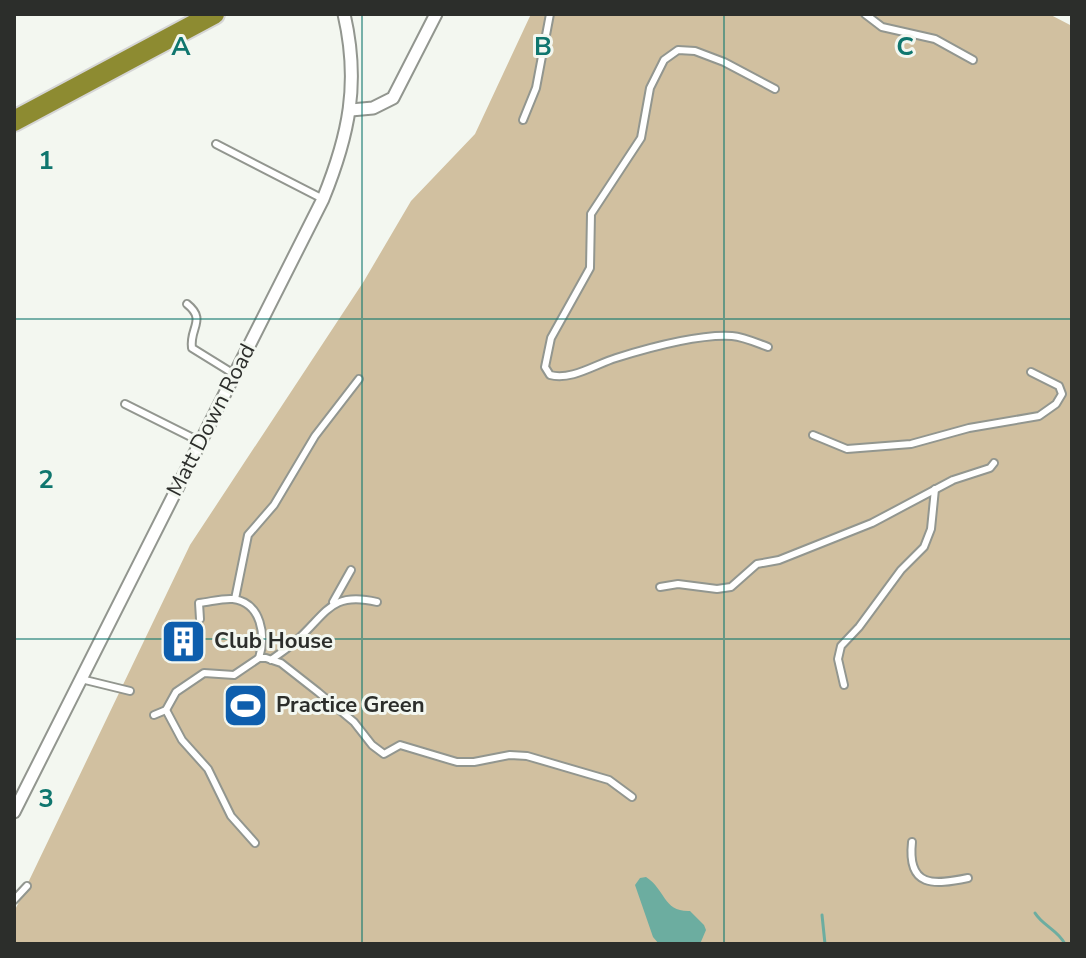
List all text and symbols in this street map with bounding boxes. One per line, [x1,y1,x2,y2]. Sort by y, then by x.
text: A [171,29,191,64]
text: B [534,29,552,64]
text: C [896,29,914,64]
text: 1 [38,143,54,178]
street label: Matt Down Road [160,339,262,501]
text: 2 [38,462,54,497]
building icon: Club House [159,617,207,665]
place label: Club House [214,626,333,656]
sports icon: Practice Green [221,681,269,729]
place label: Practice Green [276,690,425,720]
text: 3 [38,781,54,816]

